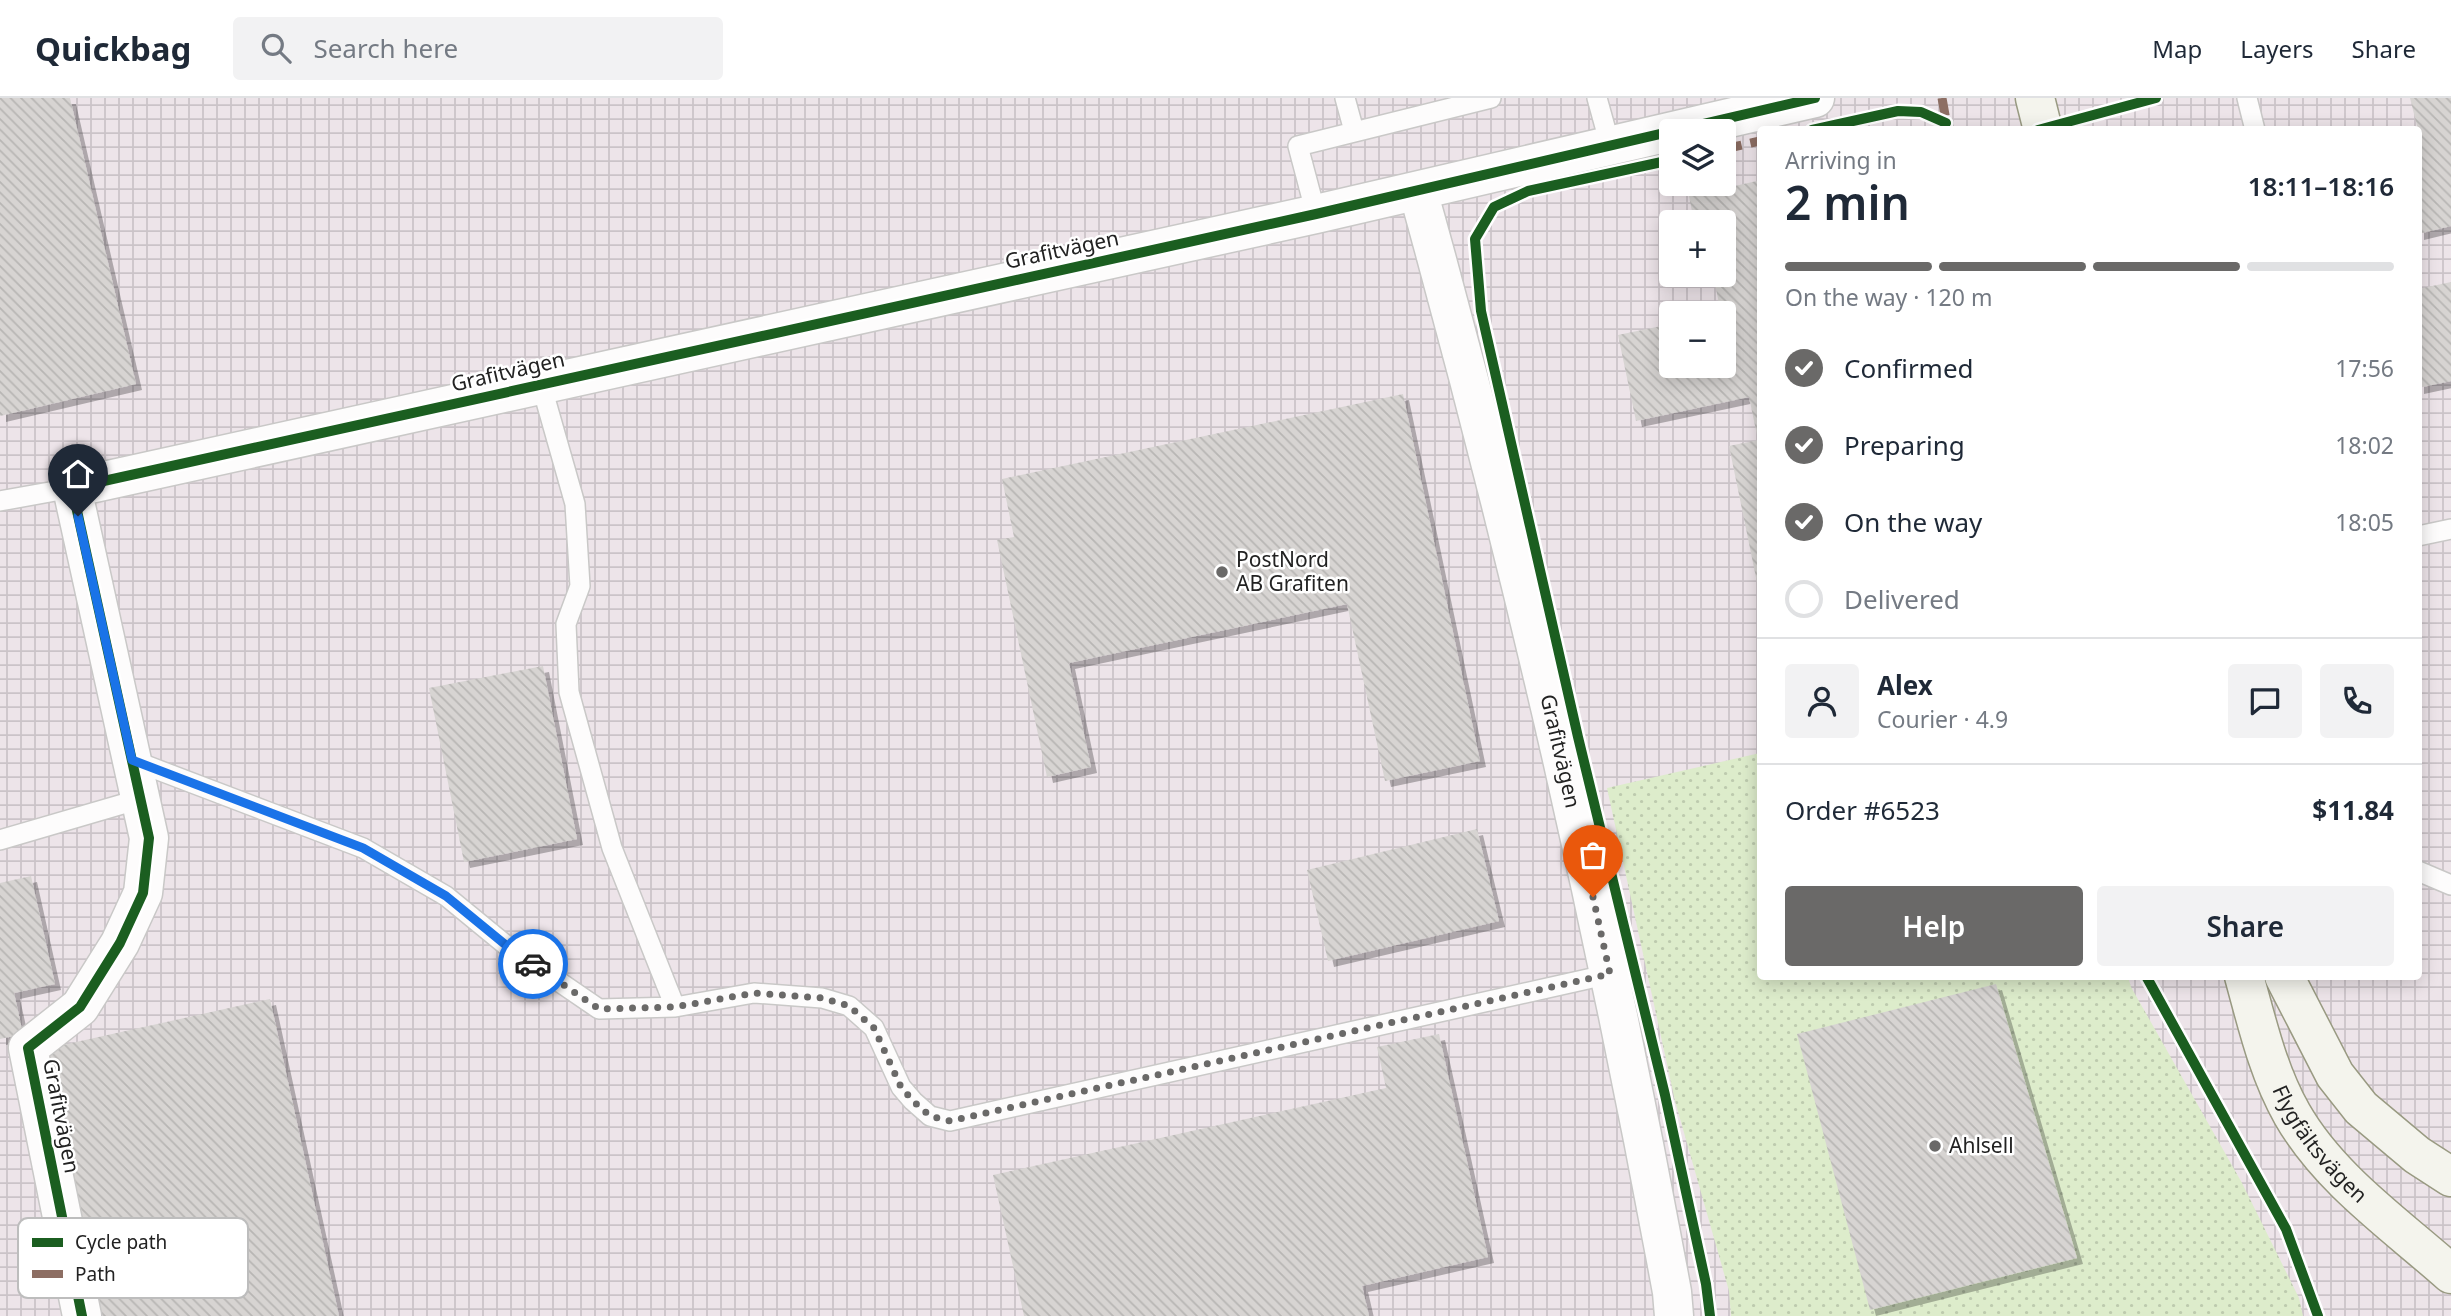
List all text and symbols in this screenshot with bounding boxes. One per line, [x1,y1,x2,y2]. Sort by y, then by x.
search box [233,17,723,80]
text: Quickbag [35,26,191,71]
icon: search [257,29,295,67]
text: Search here [313,30,458,66]
text: Map [2152,32,2202,65]
text: Layers [2240,32,2314,65]
text: Share [2352,32,2416,65]
map controls [1659,119,1736,378]
button: layers [1659,119,1736,196]
text: Arriving in [1785,144,1897,176]
text: 18:11–18:16 [2248,168,2394,204]
text: 2 min [1785,171,1910,233]
button: + [1659,210,1736,287]
street label: Grafitvägen [1002,223,1121,275]
text: On the way · 120 m [1785,281,1992,313]
button: − [1659,301,1736,378]
street label: Grafitvägen [448,344,567,398]
icon: check [1785,349,1823,387]
text: Confirmed [1844,350,1974,386]
text: 17:56 [2335,352,2394,384]
icon: check [1785,426,1823,464]
text: Preparing [1844,427,1965,463]
text: 18:02 [2335,429,2394,461]
pin [48,444,108,516]
icon: home [59,455,97,493]
icon: check [1785,503,1823,541]
text: On the way [1844,504,1982,540]
text: 18:05 [2335,506,2394,538]
place label: PostNord AB Grafiten [1236,545,1349,597]
marker: PostNord AB Grafiten [1214,564,1230,580]
text: Delivered [1844,581,1960,617]
button: person [1785,664,1859,738]
button: chat [2228,664,2302,738]
button: phone [2320,664,2394,738]
text: Alex [1877,667,1933,703]
street label: Grafitvägen [1534,691,1588,811]
text: Courier · 4.9 [1877,703,2008,735]
text: Order #6523 [1785,792,1940,828]
text: $11.84 [2312,792,2394,828]
pin [1563,825,1623,897]
icon: bag [1574,836,1612,874]
button: Help [1785,886,2083,966]
button: Share [2097,886,2394,966]
courier [498,929,568,999]
icon: car [514,945,552,983]
street label: Grafitvägen [37,1056,87,1175]
street label: Flygfältsvägen [2267,1080,2374,1209]
place label: Ahlsell [1949,1131,2014,1159]
marker: Ahlsell [1927,1138,1943,1154]
legend [18,1218,248,1298]
text: Cycle path [75,1229,167,1255]
text: Path [75,1261,116,1287]

